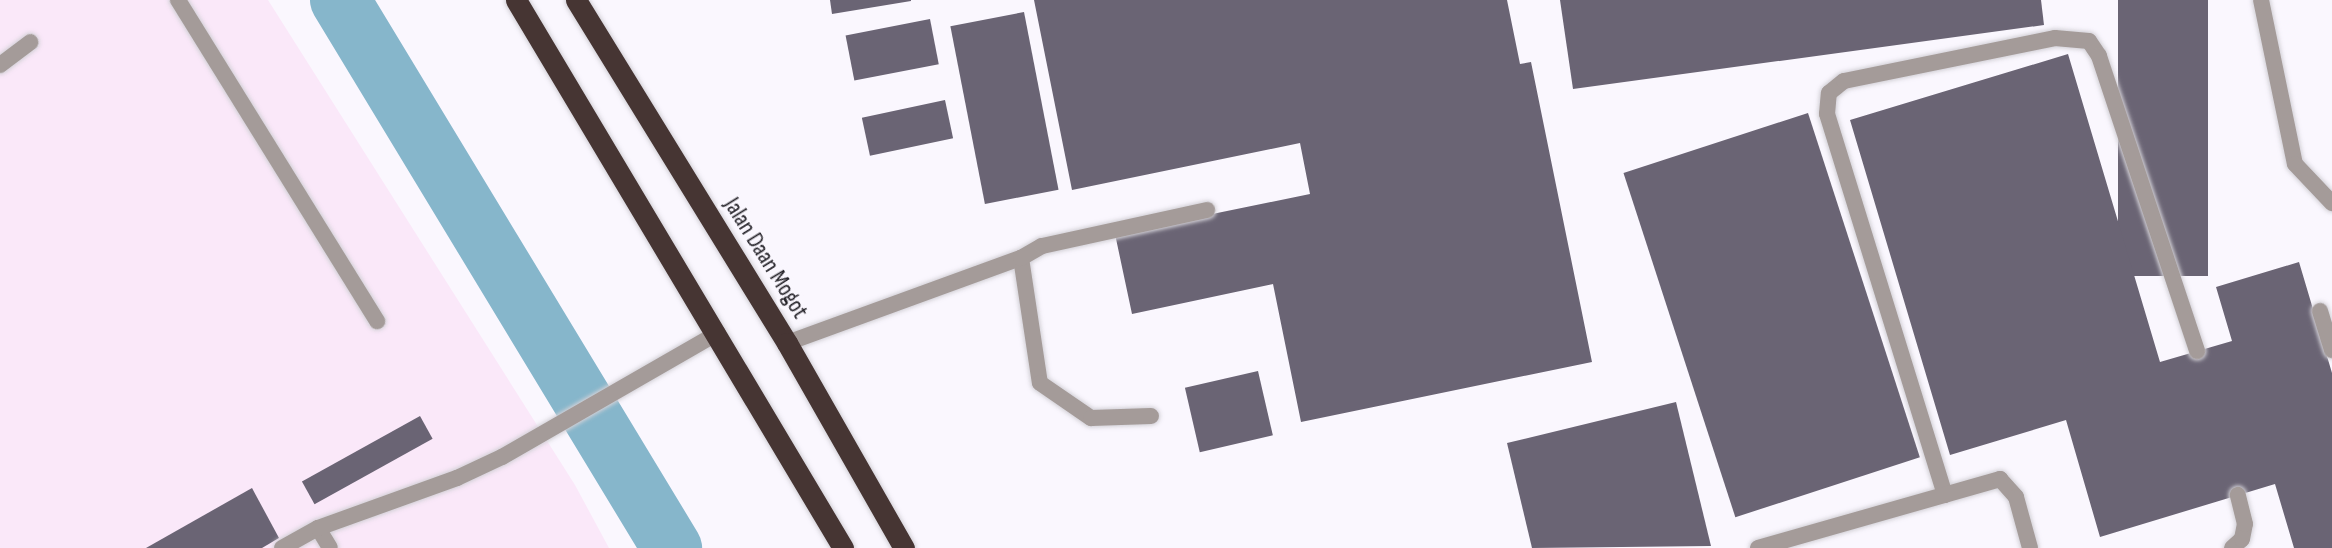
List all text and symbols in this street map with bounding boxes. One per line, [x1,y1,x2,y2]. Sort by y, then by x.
street label: Jalan Daan Mogot [717,192,815,324]

